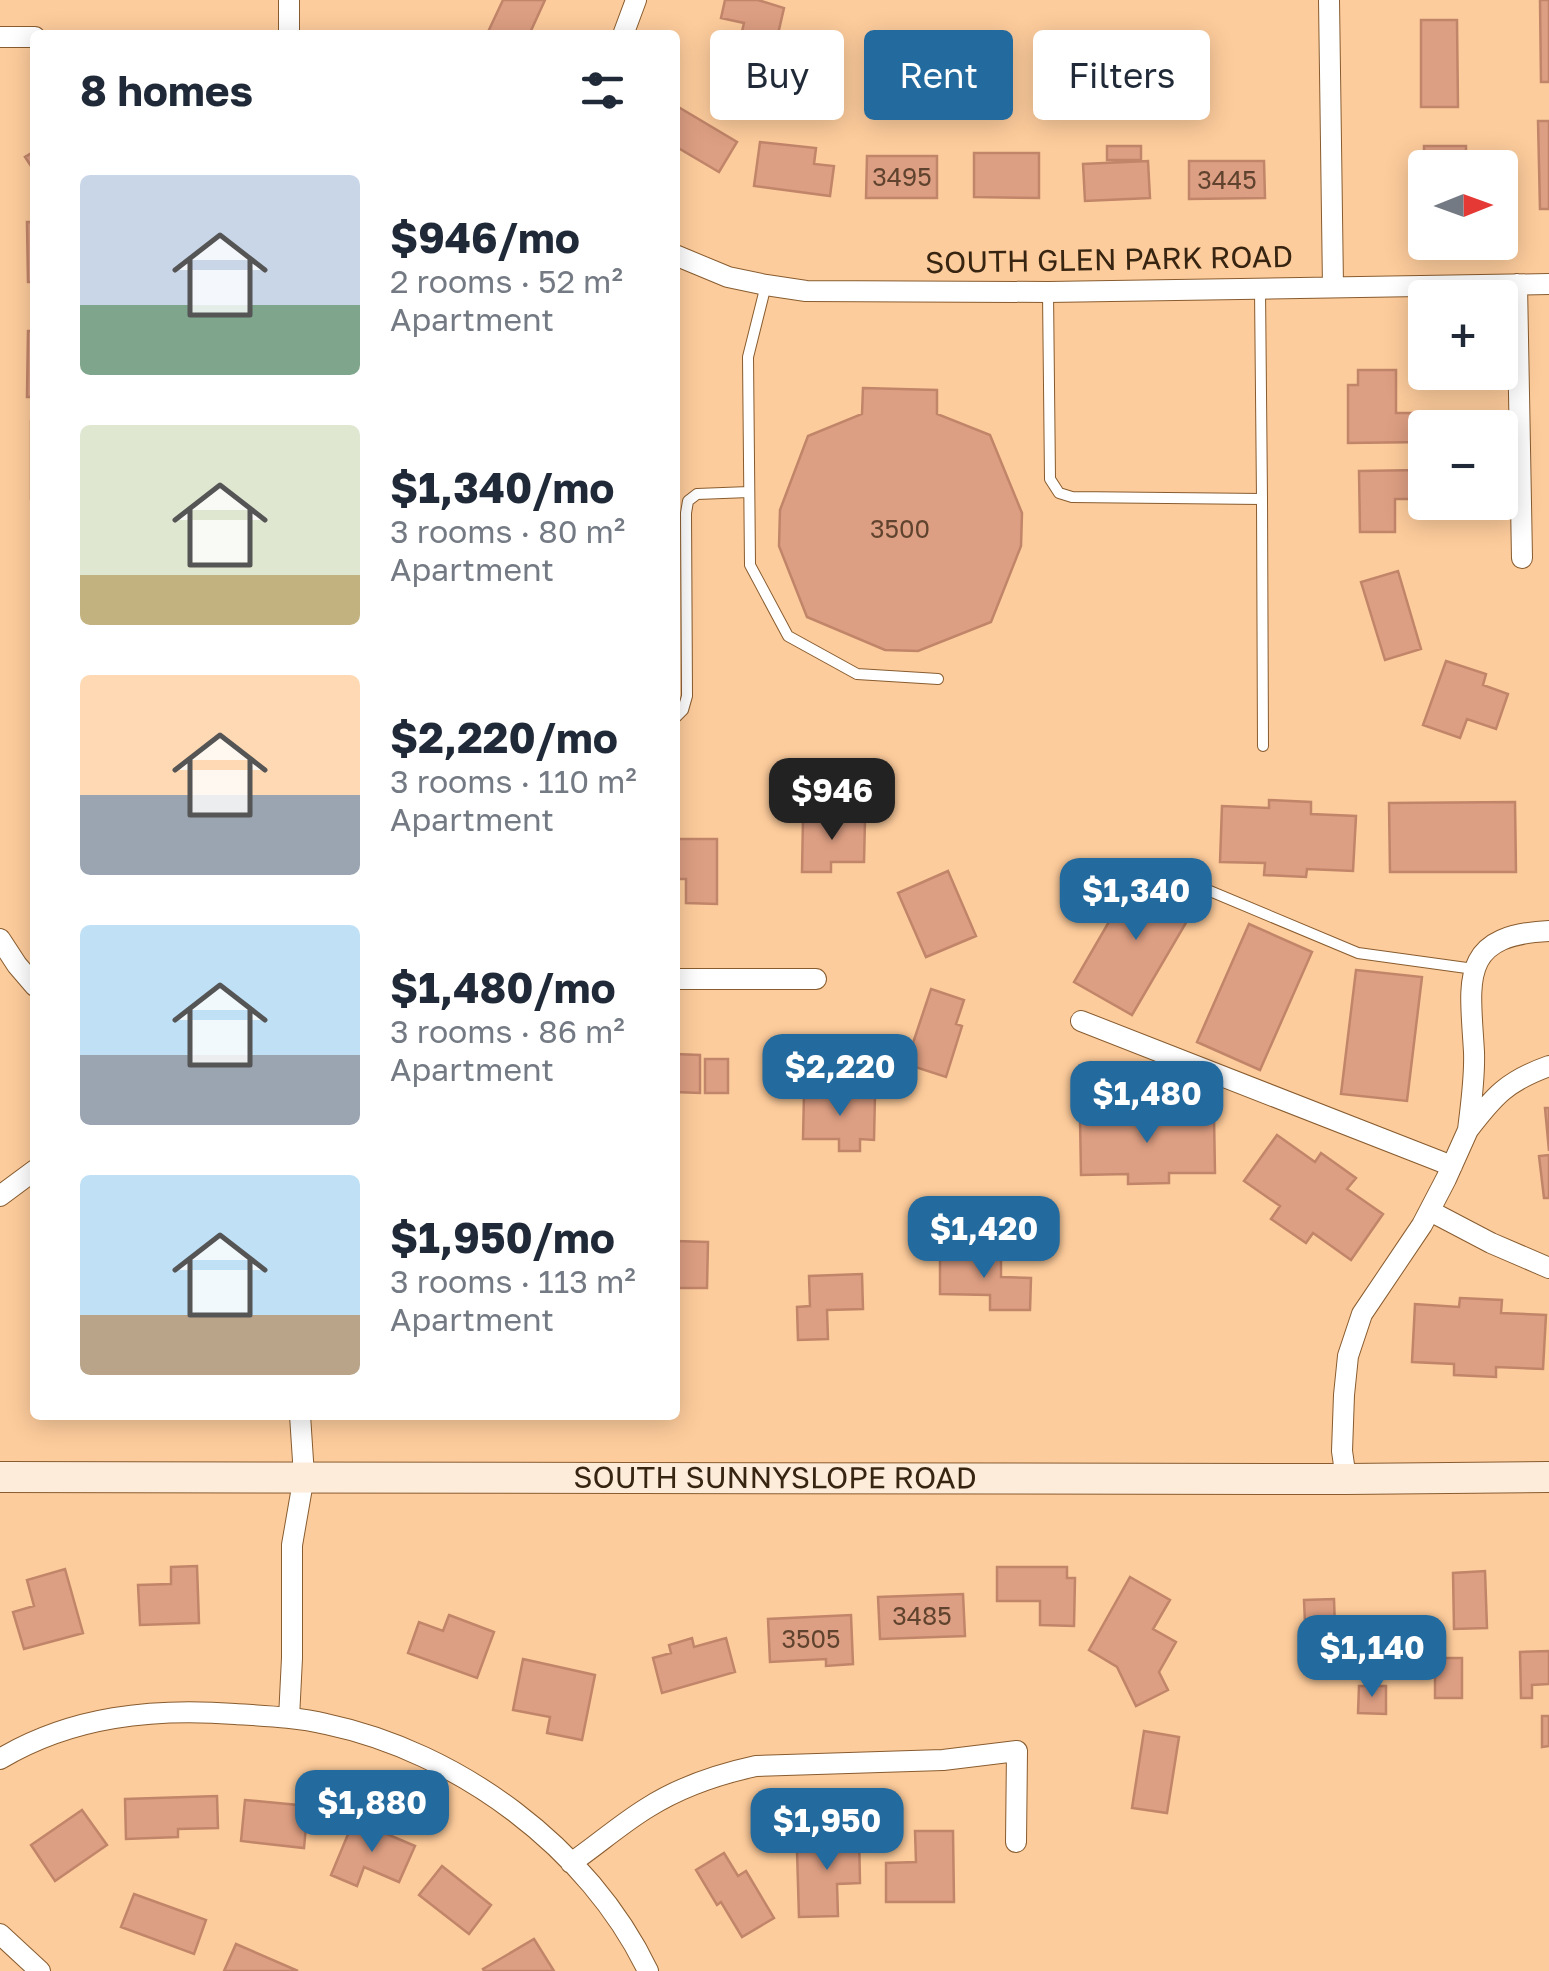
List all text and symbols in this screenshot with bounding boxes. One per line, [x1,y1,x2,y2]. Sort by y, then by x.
chip: Buy [710,30,844,120]
chip: Rent [864,30,1013,120]
chip: Filters [1033,30,1210,120]
icon: filters [575,63,630,118]
text: 8 homes [80,65,253,115]
north arrow [1408,150,1518,260]
map controls [1408,150,1518,520]
house number: 3495 [872,161,932,192]
house number: 3445 [1197,164,1257,195]
text: $946/mo [390,212,580,262]
icon: home [160,215,280,335]
street label: SOUTH GLEN PARK ROAD [925,238,1293,280]
text: 2 rooms · 52 m² [390,262,623,300]
button: + [1408,280,1518,390]
text: Apartment [390,300,554,338]
button: − [1408,410,1518,520]
text: $1,340/mo [390,462,615,512]
icon: home [160,465,280,585]
text: 3 rooms · 80 m² [390,512,625,550]
house number: 3500 [870,513,930,544]
text: Apartment [390,550,554,588]
text: $2,220/mo [390,712,618,762]
icon: home [160,715,280,835]
pin: $946 [773,758,891,843]
text: 3 rooms · 110 m² [390,762,637,800]
text: $946 [791,771,873,809]
text: Apartment [390,800,554,838]
pin: $1,340 [1055,858,1217,943]
text: $1,340 [1082,871,1190,909]
text: $1,480/mo [390,962,616,1012]
icon: home [160,965,280,1085]
text: 3 rooms · 86 m² [390,1012,625,1050]
pin: $2,220 [759,1034,921,1119]
text: $2,220 [784,1047,896,1085]
text: Apartment [390,1050,554,1088]
pin: $1,480 [1066,1061,1228,1146]
text: $1,480 [1092,1074,1202,1112]
pin: $1,420 [903,1196,1065,1281]
text: $1,420 [930,1209,1038,1247]
text: $1,950/mo [390,1212,615,1262]
icon: home [160,1215,280,1335]
text: 3 rooms · 113 m² [390,1262,636,1300]
text: Apartment [390,1300,554,1338]
street label: SOUTH SUNNYSLOPE ROAD [573,1459,977,1495]
house number: 3485 [892,1600,952,1631]
pin: $1,140 [1291,1615,1453,1700]
house number: 3505 [781,1623,841,1654]
text: $1,140 [1319,1628,1425,1666]
pin: $1,880 [291,1770,453,1855]
text: $1,880 [317,1783,427,1821]
pin: $1,950 [746,1788,908,1873]
text: $1,950 [773,1801,881,1839]

